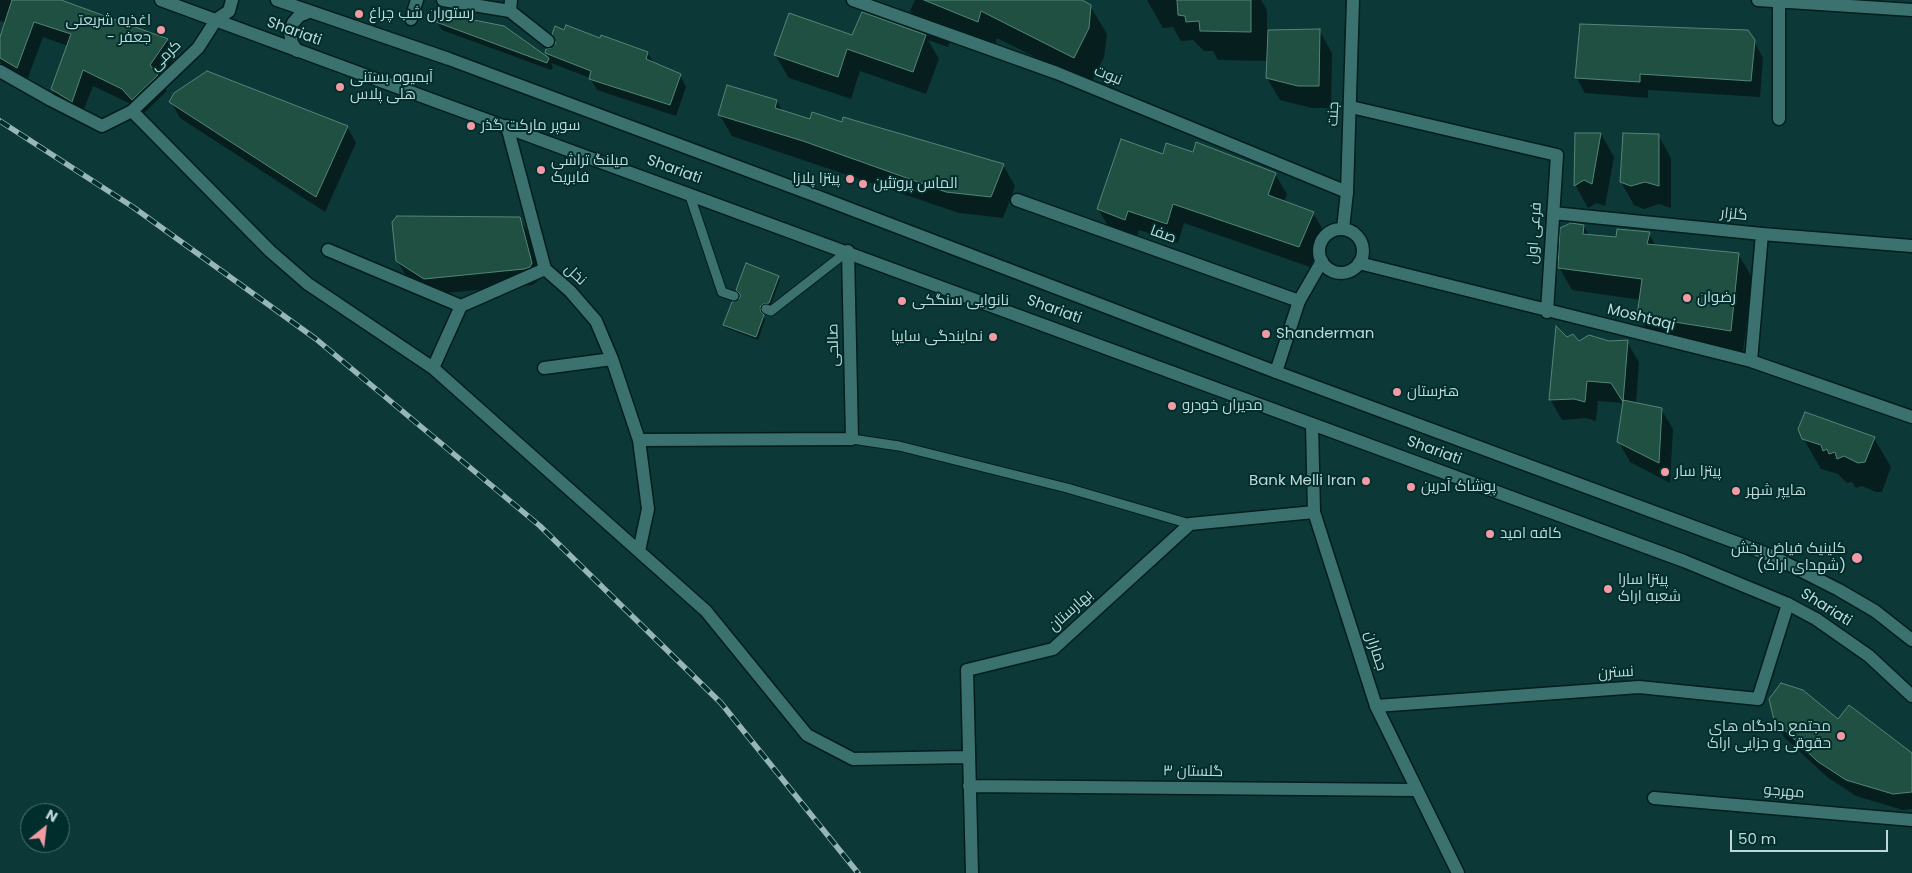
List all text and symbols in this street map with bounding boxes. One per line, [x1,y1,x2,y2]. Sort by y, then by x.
place label: رستوران شب چراغ [369,5,474,23]
marker: رستوران شب چراغ [353,8,365,20]
place label: اغذیه شریعتی - جعفر [66,12,151,47]
street label: Shariati [264,14,324,50]
marker: اغذیه شریعتی - جعفر [155,24,167,36]
street label: کرمی [147,37,185,75]
street label: نبوت [1091,62,1125,90]
place label: آبمیوه بستنی هلی پلاس [350,69,433,104]
marker: آبمیوه بستنی هلی پلاس [334,81,346,93]
street label: جنت [1325,101,1343,127]
place label: سوپر مارکت گذر [481,117,580,135]
marker: سوپر مارکت گذر [465,120,477,132]
place label: میلنگ تراشی فابریک [551,152,629,187]
street label: Shariati [644,152,704,188]
marker: میلنگ تراشی فابریک [535,164,547,176]
place label: پیتزا پلازا [793,170,840,188]
marker: پیتزا پلازا [844,173,856,185]
place label: الماس پروتئین [873,175,958,193]
marker: الماس پروتئین [857,178,869,190]
street label: فرعی اول [1524,201,1546,265]
street label: گلزار [1720,205,1748,225]
street label: صفا [1148,222,1178,248]
street label: نخل [560,260,590,290]
place label: رضوان [1697,289,1736,307]
place label: نانوایی سنگکی [912,292,1009,310]
street label: Shariati [1024,292,1084,328]
marker: رضوان [1681,292,1693,304]
marker: نانوایی سنگکی [896,295,908,307]
street label: Moshtaqi [1605,301,1677,335]
street label: صالحی [825,323,843,367]
place label: Shanderman [1276,325,1374,343]
place label: نمایندگی سایپا [891,328,983,346]
marker: Shanderman [1260,328,1272,340]
marker: نمایندگی سایپا [987,331,999,343]
place label: هنرستان [1407,383,1459,401]
marker: هنرستان [1391,386,1403,398]
place label: مدیران خودرو [1182,397,1263,415]
marker: مدیران خودرو [1166,400,1178,412]
street label: Shariati [1404,433,1464,469]
place label: پیتزا سار [1675,463,1721,481]
marker: پیتزا سار [1659,466,1671,478]
place label: Bank Melli Iran [1249,472,1356,490]
marker: Bank Melli Iran [1360,475,1372,487]
place label: پوشاک آدرین [1421,478,1496,496]
marker: پوشاک آدرین [1405,481,1417,493]
place label: هایپر شهر [1746,482,1806,500]
marker: هایپر شهر [1730,485,1742,497]
place label: کافه امید [1500,525,1562,543]
marker: کافه امید [1484,528,1496,540]
place label: کلینیک فیاض بخش (شهدای اراک) [1731,540,1846,575]
marker: کلینیک فیاض بخش (شهدای اراک) [1850,551,1864,565]
place label: پیتزا سارا شعبه اراک [1618,571,1681,606]
marker: پیتزا سارا شعبه اراک [1602,583,1614,595]
street label: Shariati [1797,585,1855,631]
street label: بهارستان [1045,586,1097,636]
street label: جماران [1360,629,1390,673]
street label: نسترن [1598,663,1634,683]
place label: مجتمع دادگاه های حقوقی و جزایی اراک [1707,718,1831,753]
marker: مجتمع دادگاه های حقوقی و جزایی اراک [1835,730,1847,742]
street label: گلستان ۳ [1163,762,1223,782]
street label: مهرجو [1763,781,1805,803]
north arrow [20,803,70,853]
text: N [42,804,61,827]
scale bar [1732,820,1890,852]
text: 50 m [1738,828,1776,849]

